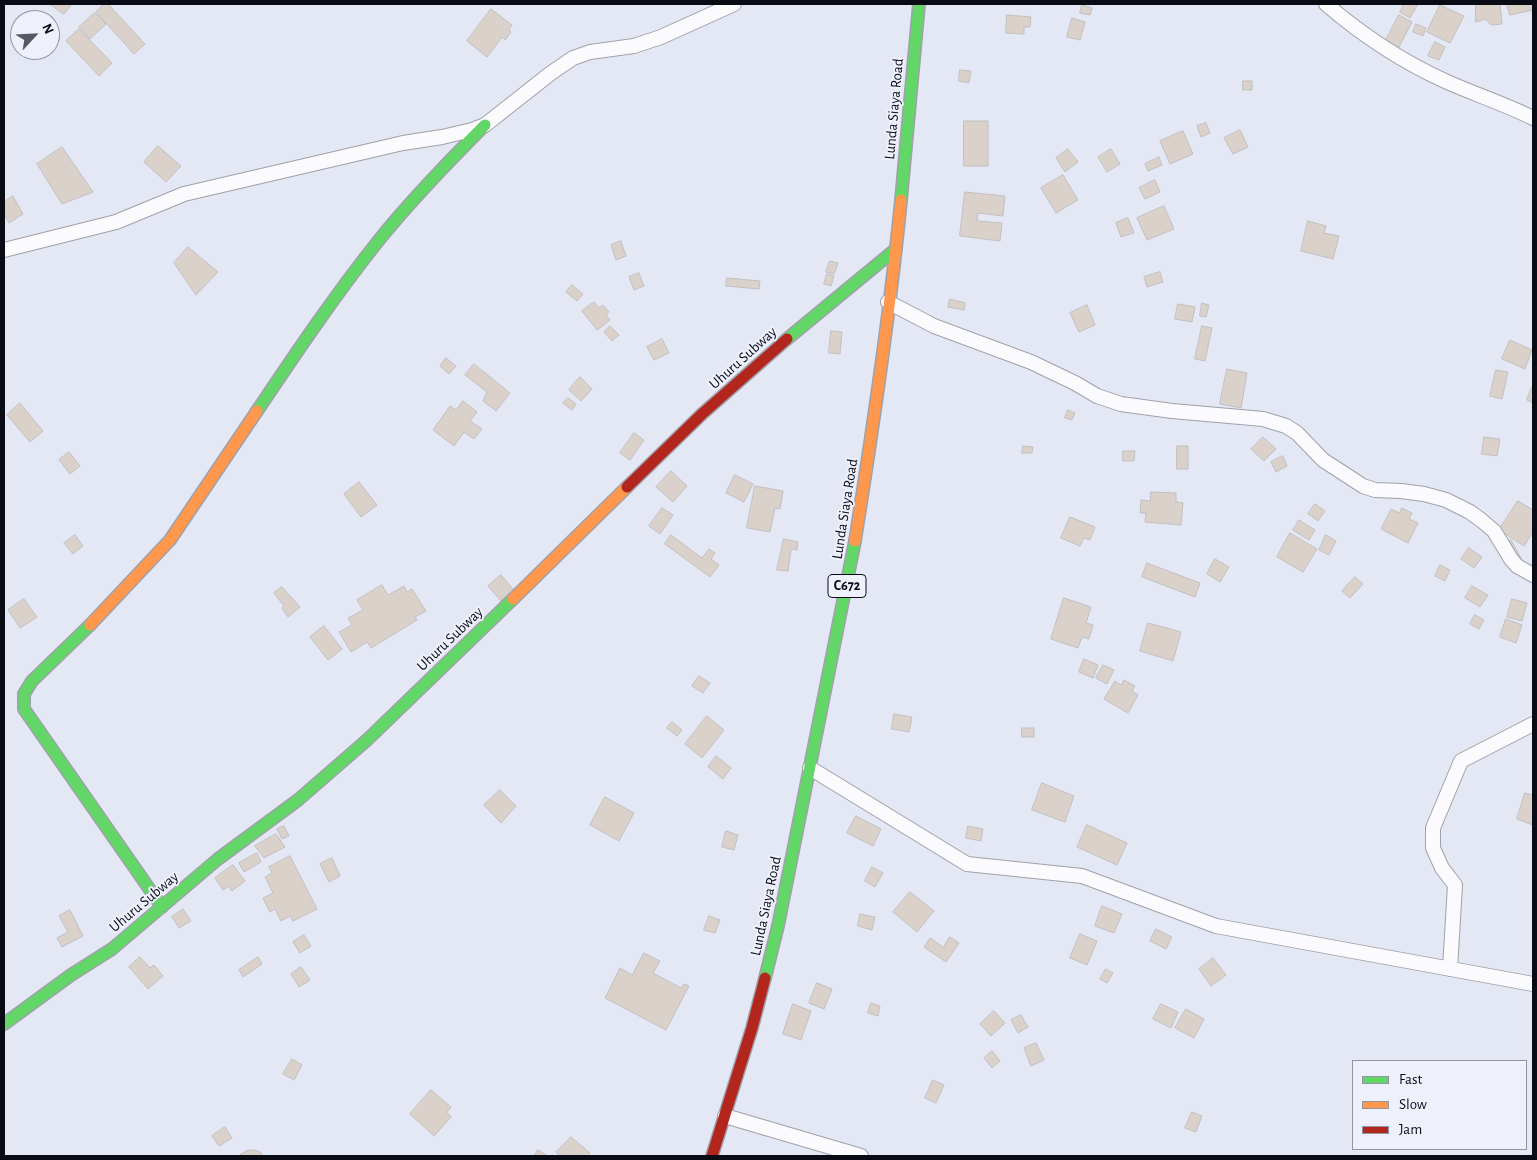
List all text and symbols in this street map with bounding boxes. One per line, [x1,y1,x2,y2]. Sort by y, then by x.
north arrow [10,10,60,60]
text: N [39,22,56,36]
street label: Lunda Siaya Road [881,58,907,160]
street label: Uhuru Subway [705,323,781,393]
street label: Lunda Siaya Road [828,457,862,561]
road number: C672 [828,574,866,598]
street label: Uhuru Subway [413,603,487,675]
street label: Lunda Siaya Road [747,854,785,958]
street label: Uhuru Subway [106,868,182,936]
legend [1352,1060,1527,1150]
text: Fast [1399,1072,1422,1087]
text: Slow [1399,1097,1427,1112]
text: Jam [1399,1122,1422,1137]

